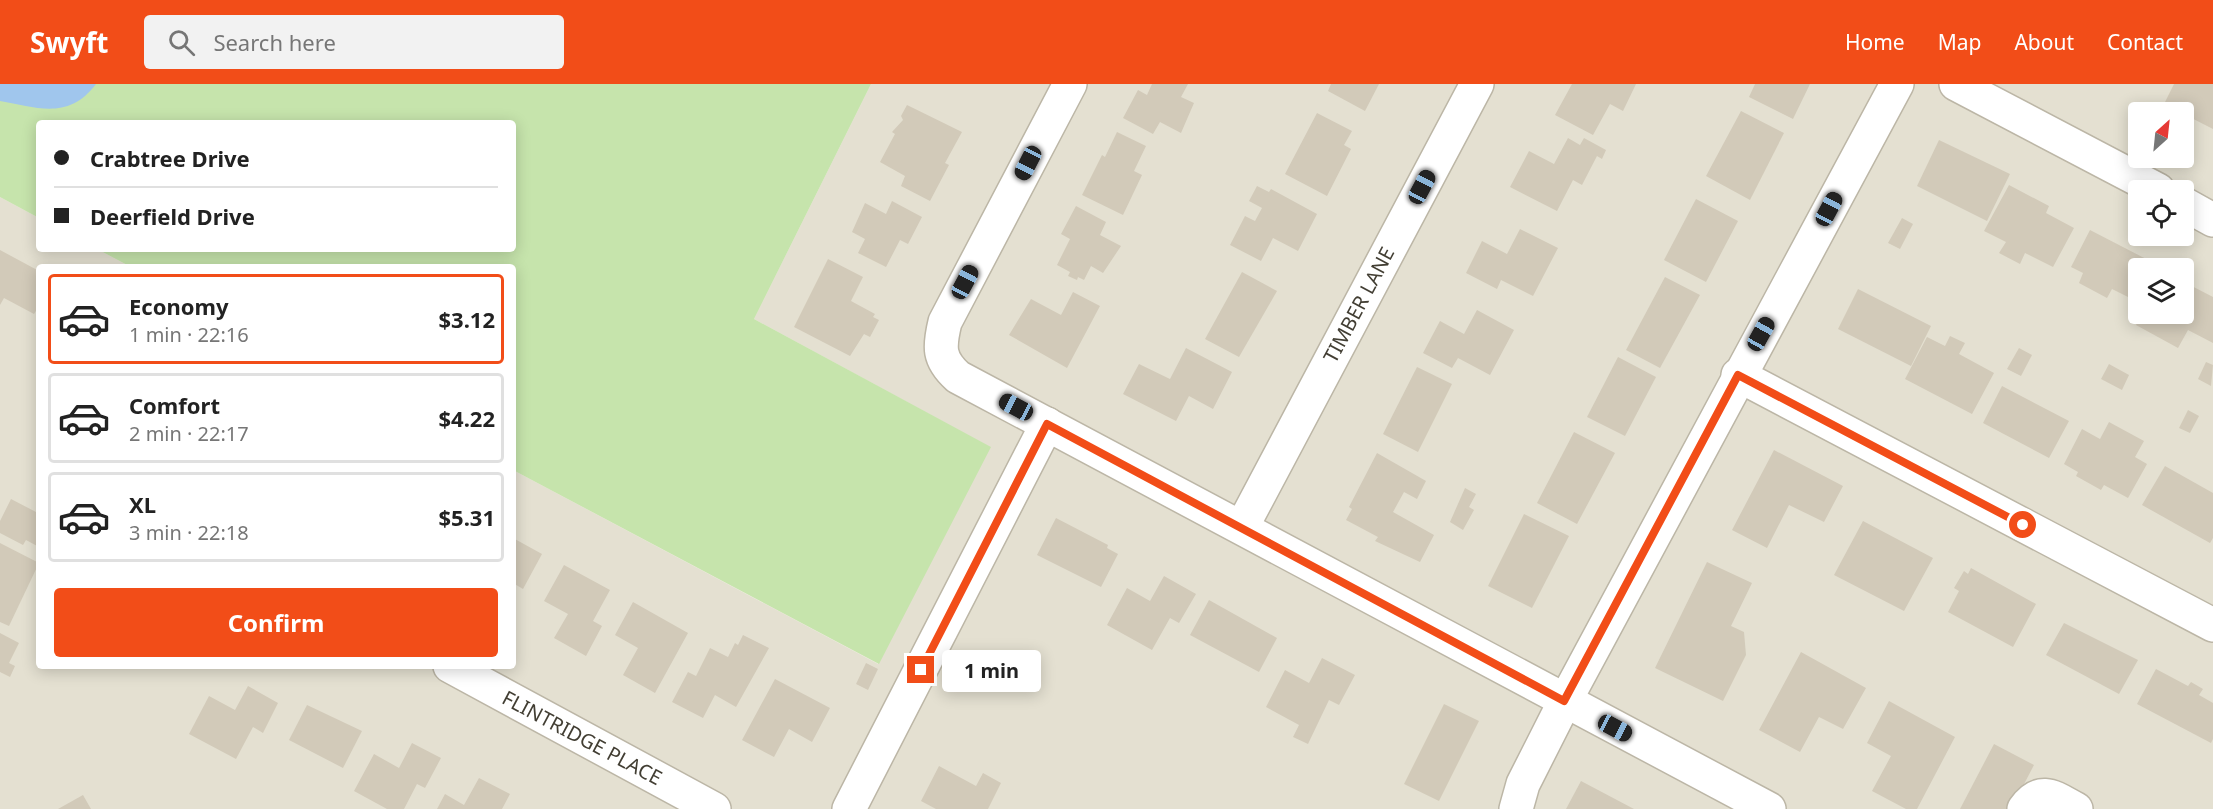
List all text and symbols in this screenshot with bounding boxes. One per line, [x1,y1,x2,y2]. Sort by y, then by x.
search box [144,15,564,69]
text: Swyft [30,23,108,61]
icon: search [165,26,198,59]
text: Search here [213,27,336,57]
text: Home [1845,28,1905,56]
text: Map [1938,28,1981,56]
text: About [2014,28,2074,56]
text: Contact [2107,28,2183,56]
north arrow [2128,102,2194,168]
map controls [2128,102,2194,324]
text: Crabtree Drive [90,143,250,173]
car [1012,143,1044,183]
car [1406,167,1438,207]
button: locate [2128,180,2194,246]
car [1813,189,1845,229]
text: Deerfield Drive [90,201,255,231]
street label: TIMBER LANE [1317,242,1400,367]
button: layers [2128,258,2194,324]
car [949,262,981,302]
text: Economy [129,291,228,321]
icon: car [57,292,111,346]
text: $3.12 [438,304,495,334]
car [1744,314,1778,354]
text: 1 min · 22:16 [129,321,249,348]
text: Comfort [129,390,220,420]
icon: car [57,391,111,445]
car [996,391,1036,423]
text: $4.22 [438,403,495,433]
text: 2 min · 22:17 [129,420,249,447]
text: XL [129,489,156,519]
icon: car [57,490,111,544]
text: $5.31 [438,502,495,532]
route start [2009,511,2036,538]
text: 3 min · 22:18 [129,519,249,546]
button: Confirm [54,588,498,657]
callout: 1 min [942,649,1041,691]
route end [907,656,934,683]
text: 1 min [964,657,1019,684]
street label: FLINTRIDGE PLACE [498,684,667,791]
car [1595,712,1635,744]

